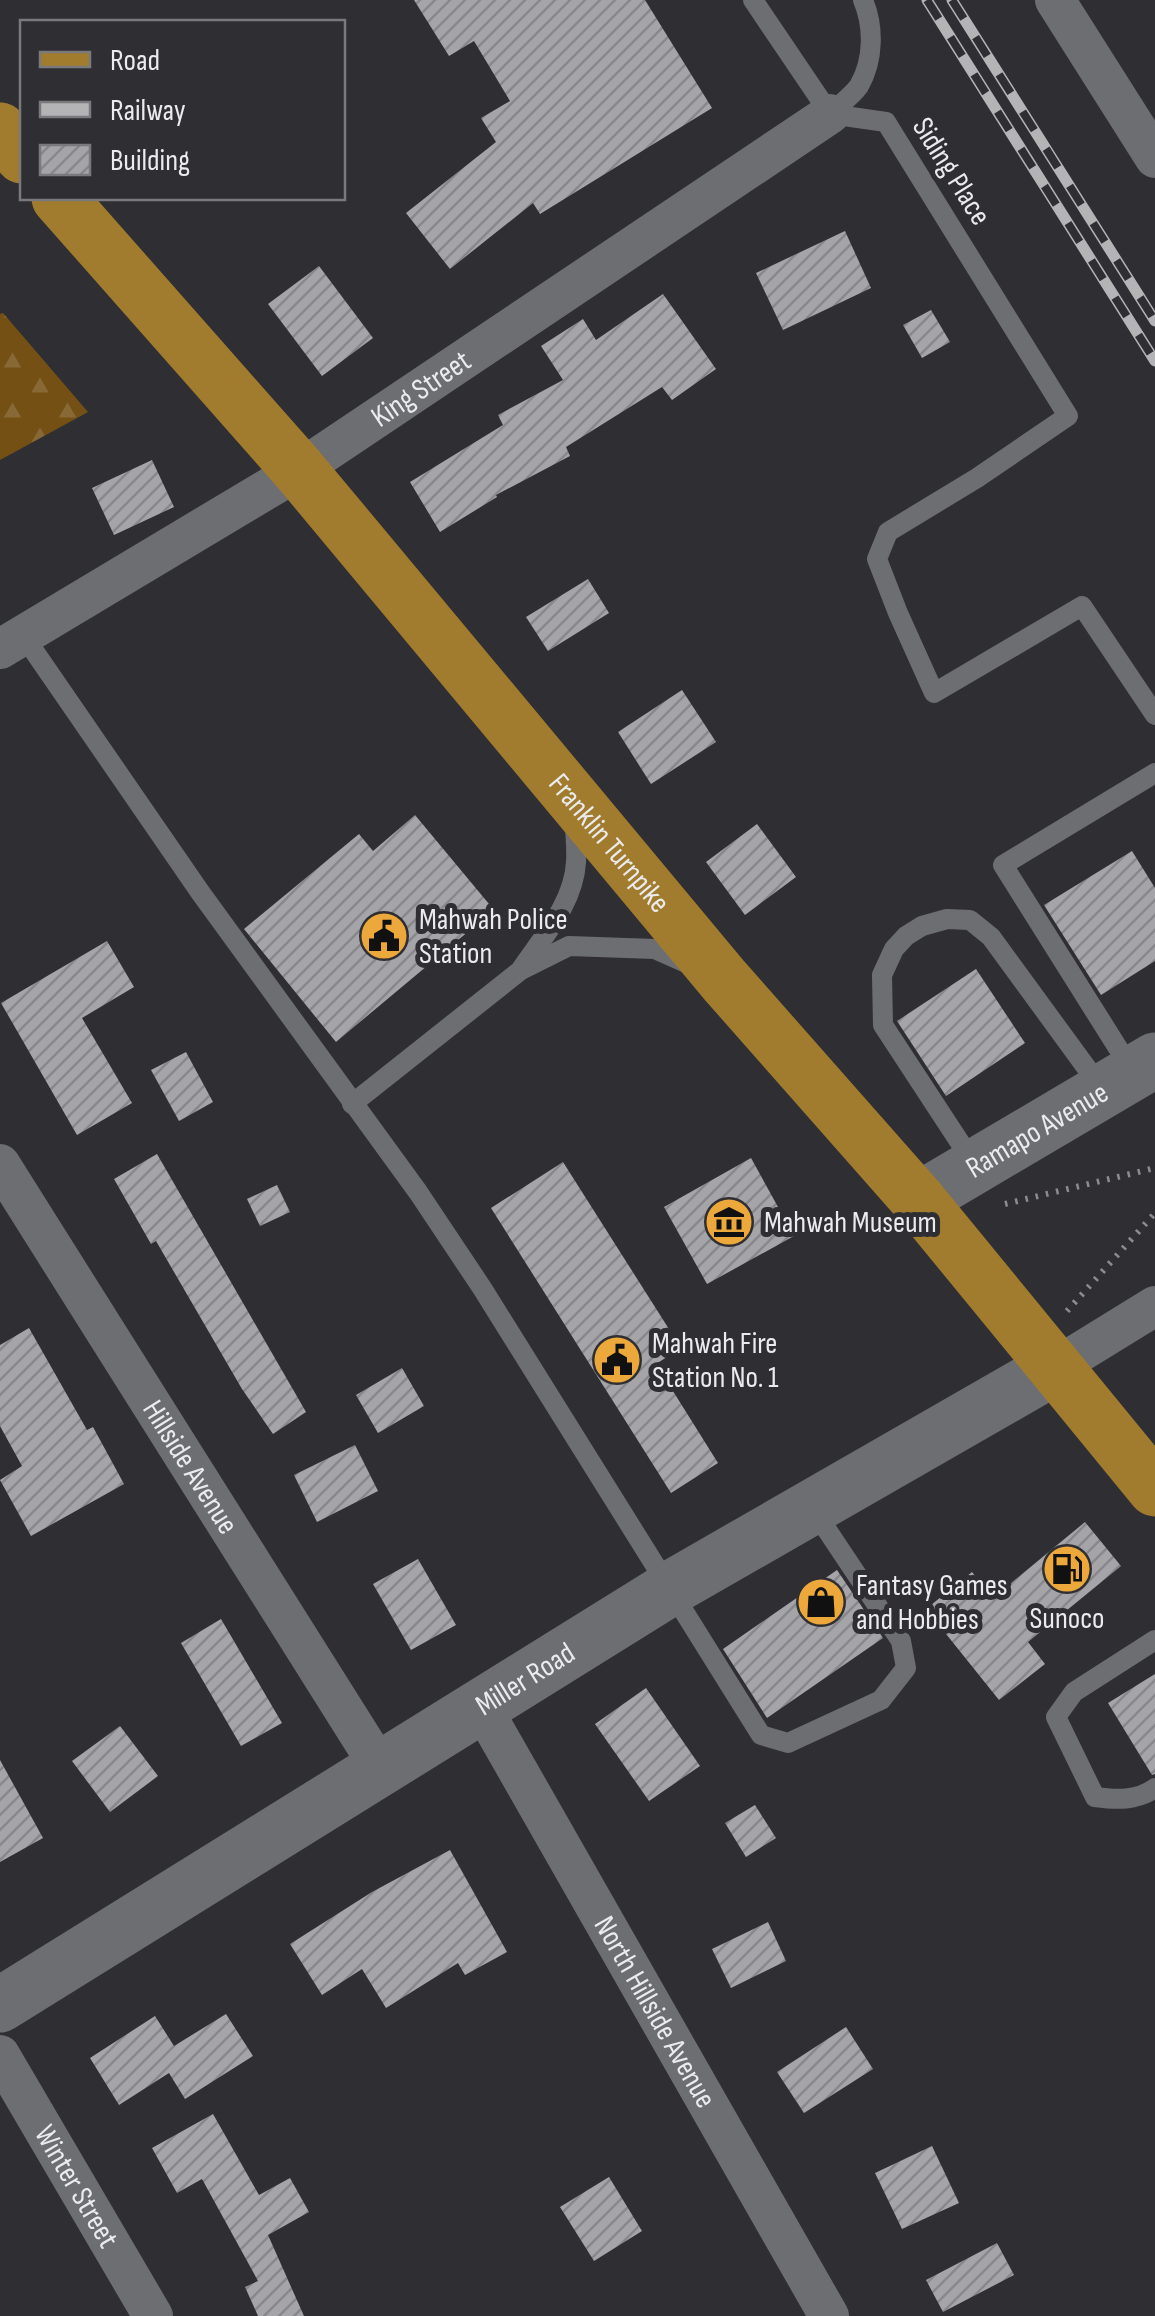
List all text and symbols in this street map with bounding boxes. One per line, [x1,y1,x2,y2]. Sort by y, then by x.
legend [20,20,345,200]
text: Road [110,43,160,79]
text: Railway [110,93,186,129]
street label: Siding Place [904,111,998,232]
text: Building [110,143,190,179]
street label: King Street [365,343,478,435]
street label: Franklin Turnpike [541,767,677,920]
place label: Mahwah Police Station [419,902,568,972]
public building icon: Mahwah Police Station [358,910,410,962]
street label: Ramapo Avenue [960,1075,1115,1187]
museum icon: Mahwah Museum [703,1196,755,1248]
place label: Mahwah Museum [764,1205,937,1241]
place label: Mahwah Fire Station No. 1 [652,1326,779,1396]
public building icon: Mahwah Fire Station No. 1 [591,1334,643,1386]
street label: Hillside Avenue [134,1394,245,1541]
fuel station icon: Sunoco [1041,1543,1093,1595]
place label: Fantasy Games and Hobbies [856,1568,1007,1638]
shop icon: Fantasy Games and Hobbies [795,1576,847,1628]
place label: Sunoco [1030,1601,1105,1637]
street label: Miller Road [469,1635,582,1724]
street label: North Hillside Avenue [586,1910,723,2114]
street label: Winter Street [26,2119,126,2254]

